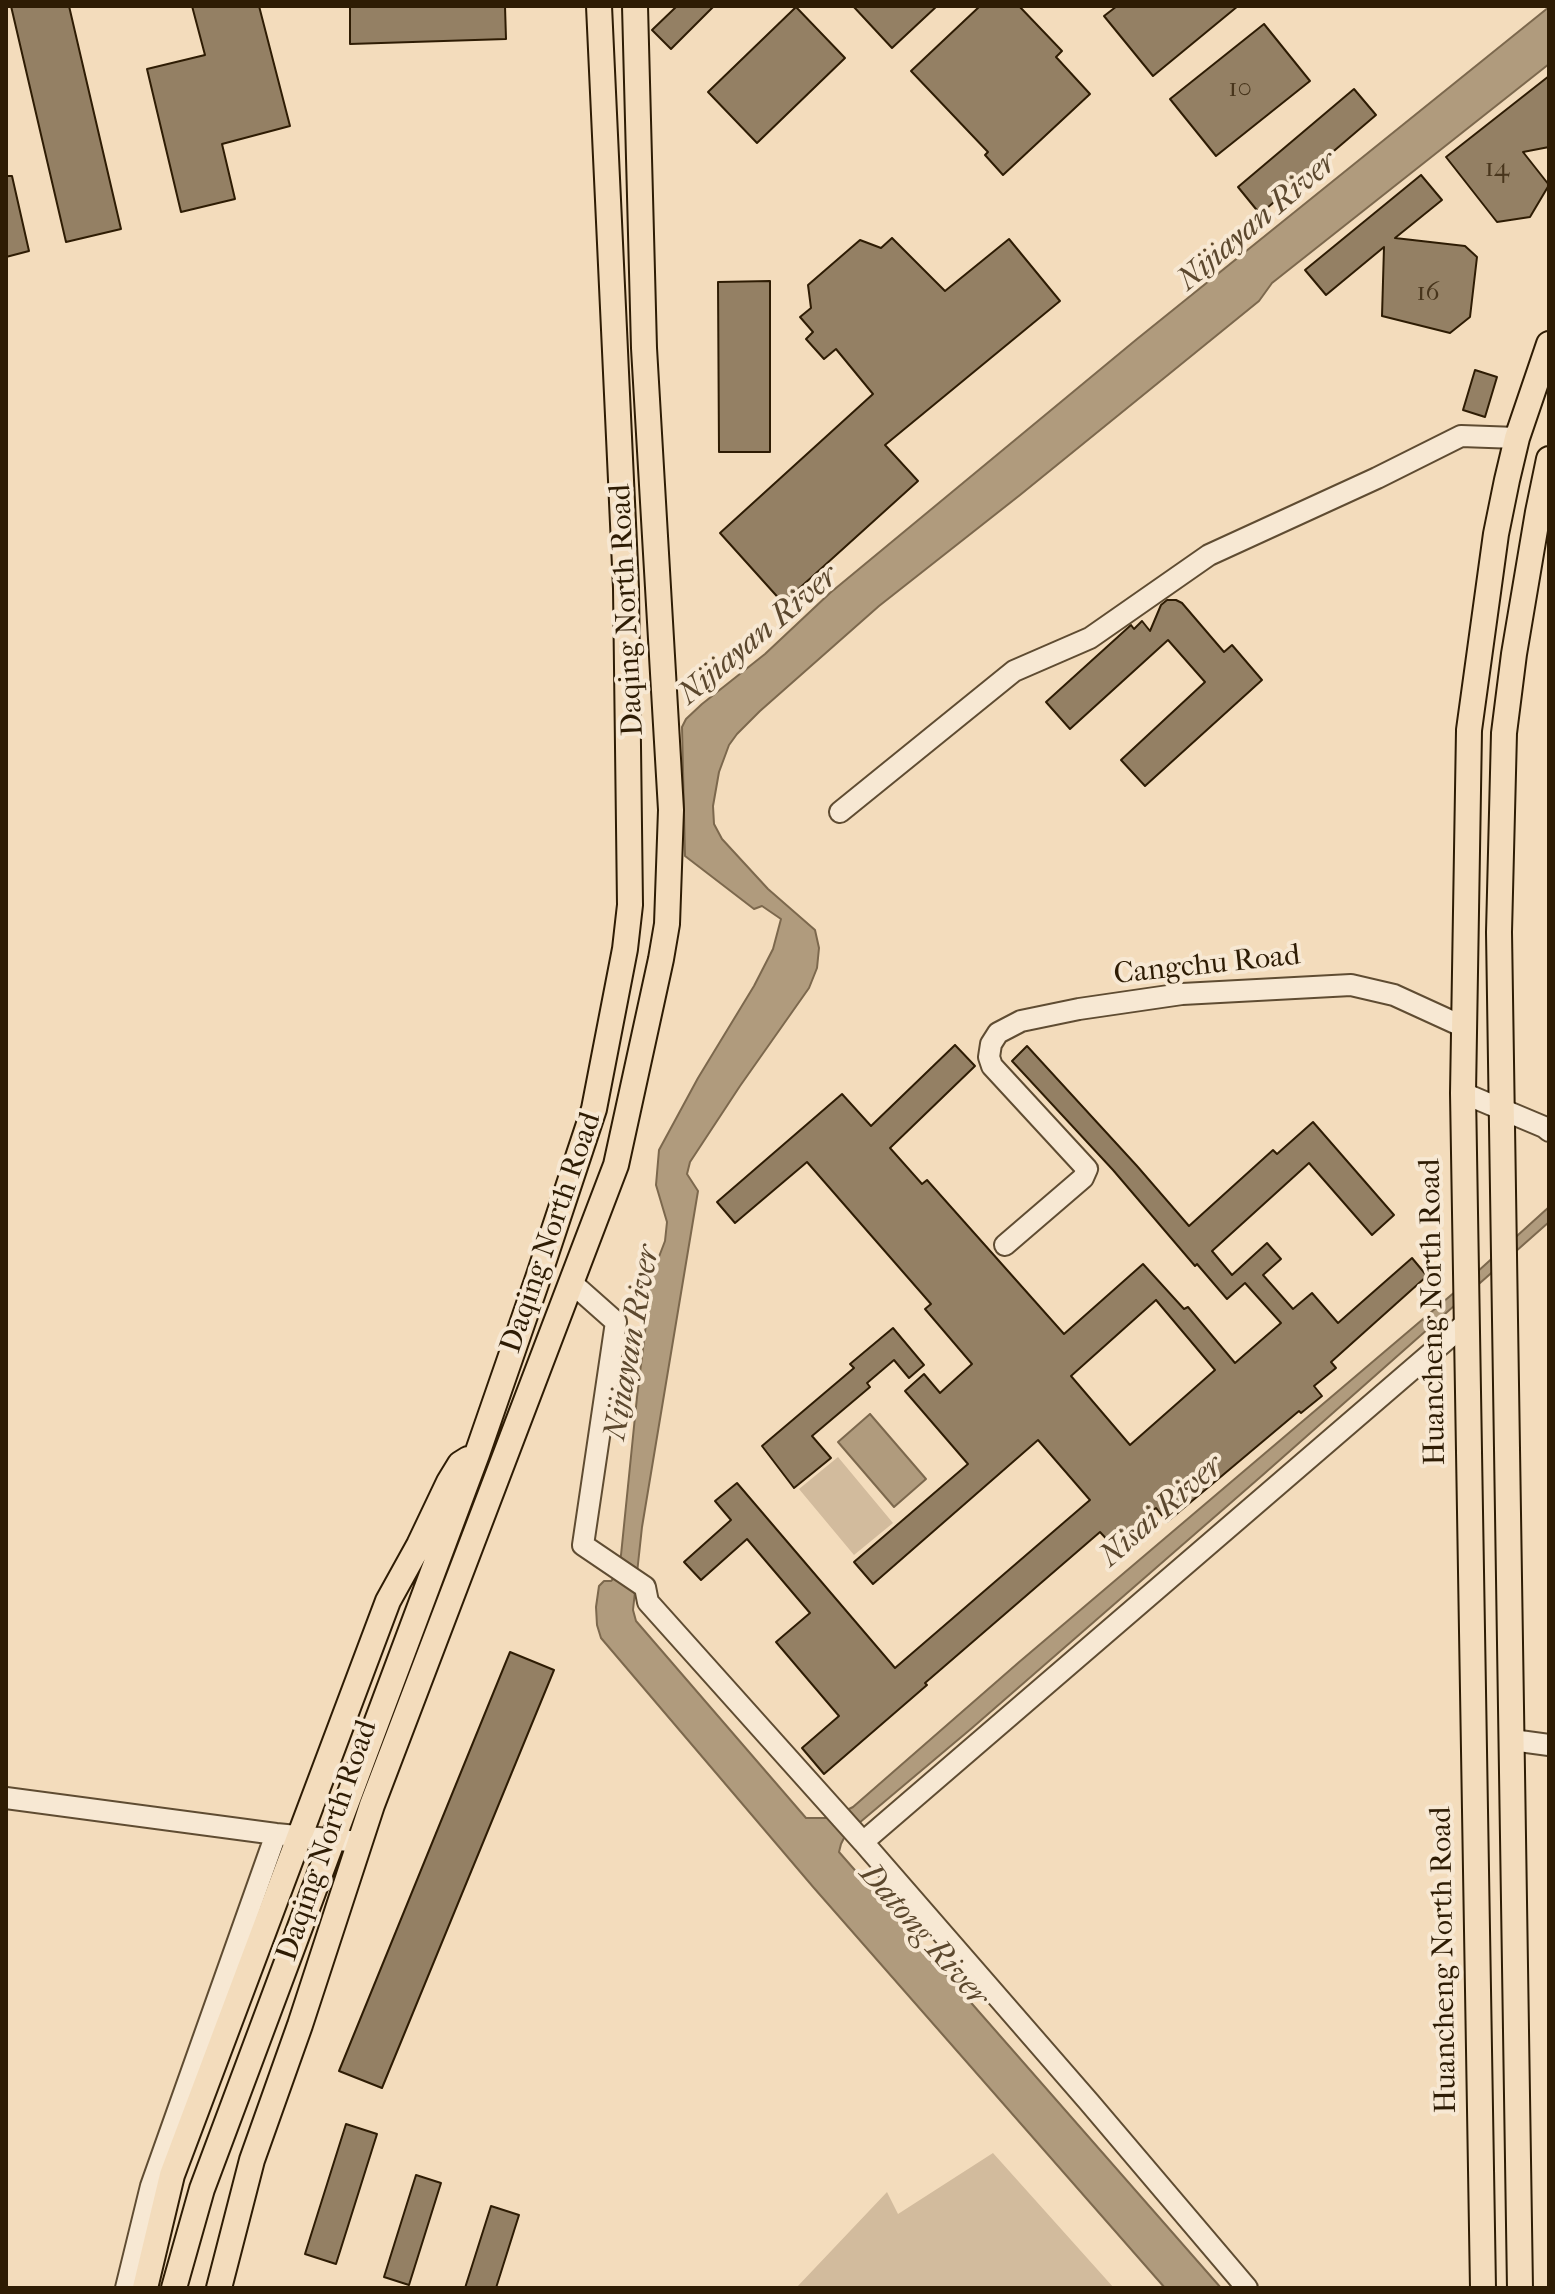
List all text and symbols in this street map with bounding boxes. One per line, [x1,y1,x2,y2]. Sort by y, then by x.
house number: 10 [1228,74,1252,106]
water label: Nijiayan River [1170,144,1346,300]
house number: 14 [1485,154,1509,186]
house number: 16 [1416,278,1440,310]
street label: Daqing North Road [603,483,653,737]
water label: Nijiayan River [671,558,847,714]
street label: Cangchu Road [1112,938,1302,994]
street label: Daqing North Road [494,1108,610,1358]
street label: Huancheng North Road [1413,1158,1455,1466]
water label: Nijiayan River [597,1243,669,1443]
water label: Nisai River [1092,1448,1232,1576]
street label: Daqing North Road [270,1716,386,1966]
street label: Huancheng North Road [1424,1806,1466,2114]
water label: Datong River [850,1857,996,2015]

